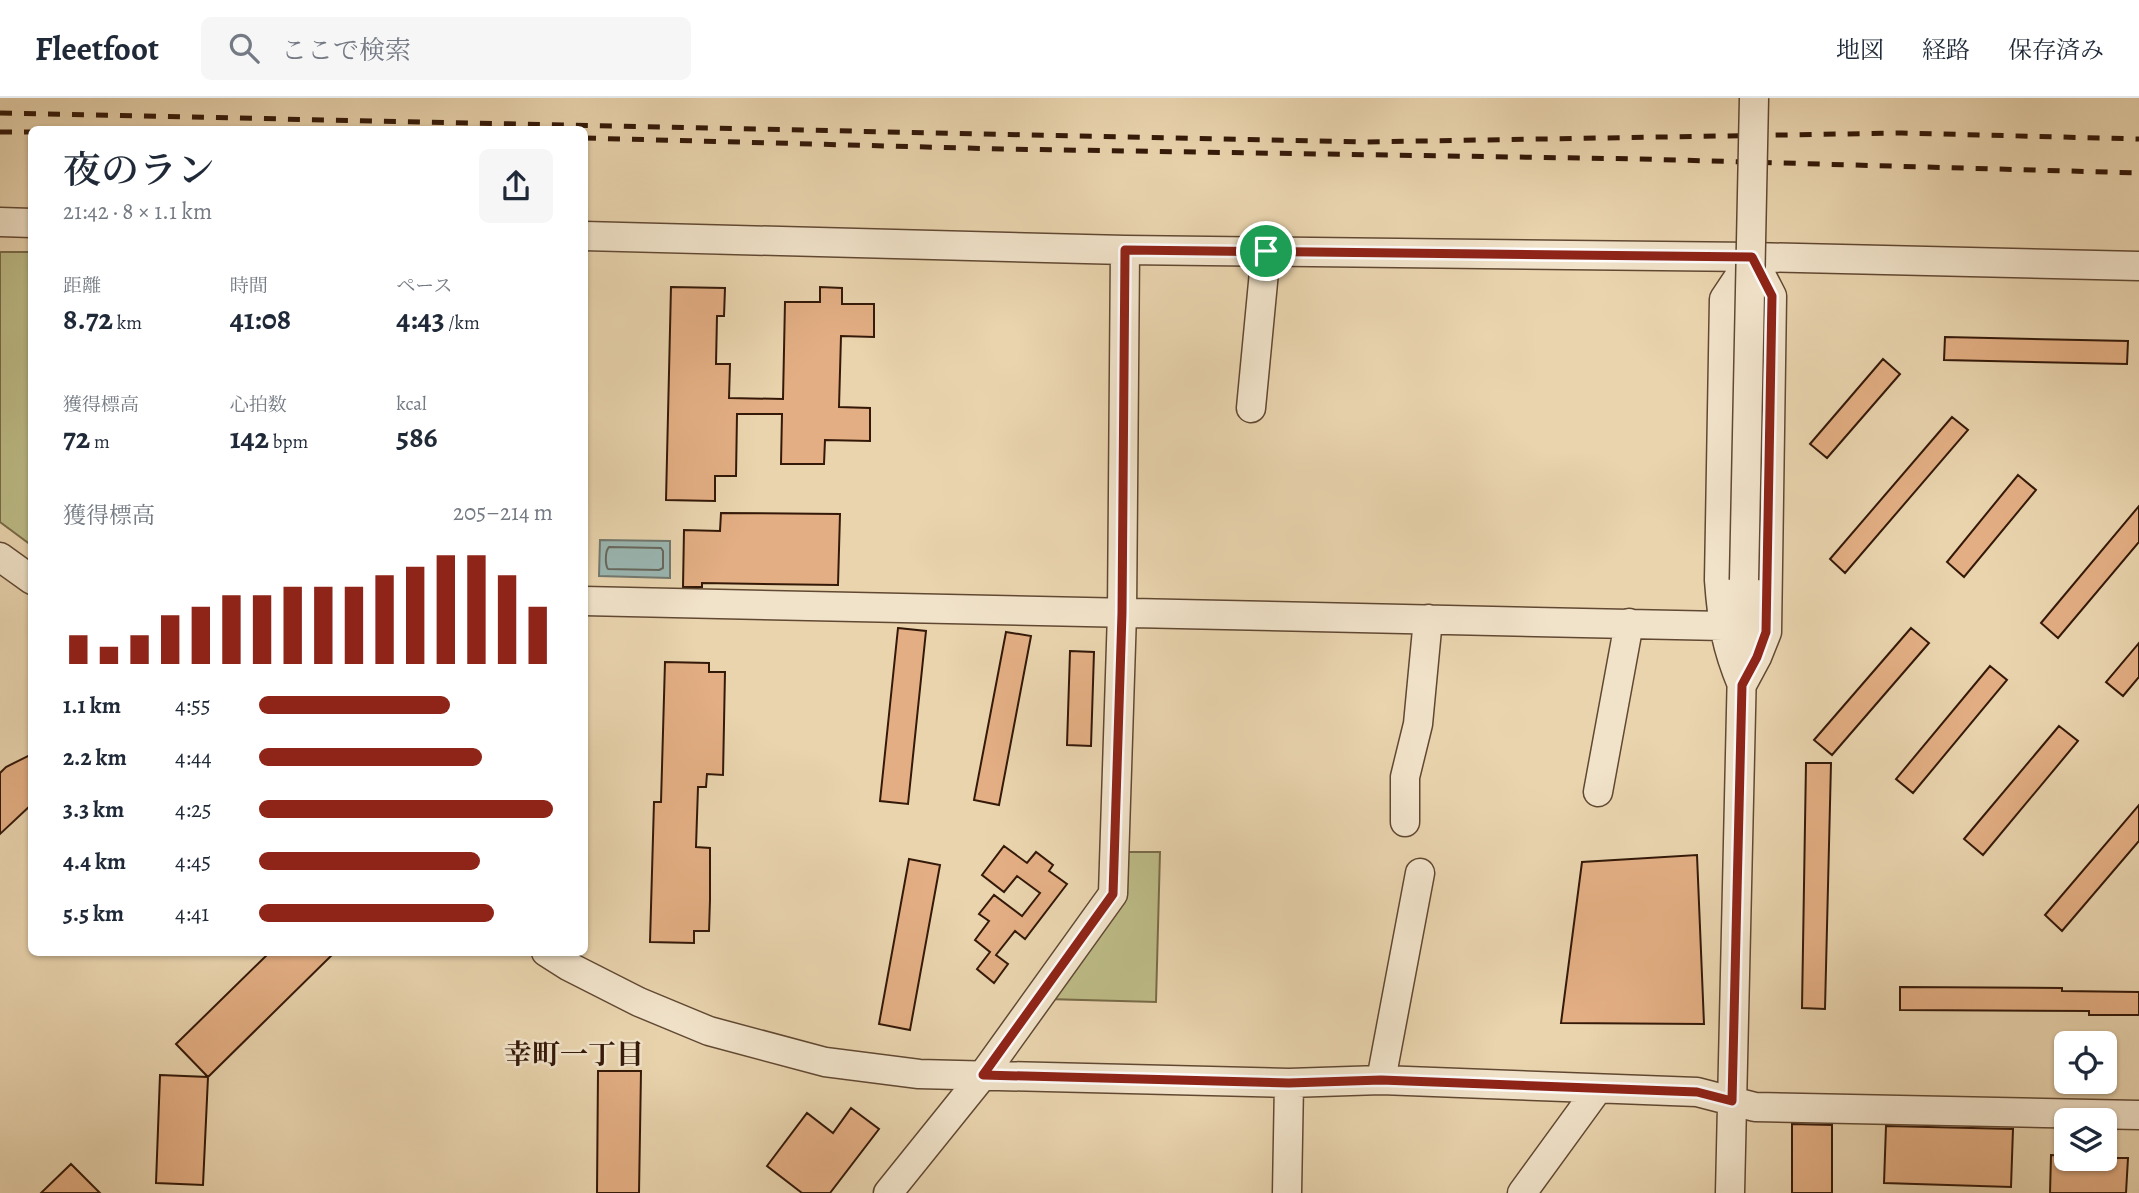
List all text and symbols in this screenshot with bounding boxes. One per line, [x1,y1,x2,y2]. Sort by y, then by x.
search box [201,17,691,80]
text: Fleetfoot [35,26,159,71]
icon: search [225,29,263,67]
text: ここで検索 [281,33,411,68]
text: 地図 [1836,34,1884,66]
text: 経路 [1922,34,1970,66]
text: 保存済み [2008,34,2104,66]
text: 夜のラン [63,144,215,196]
button: share [479,149,553,223]
text: 21:42 · 8 × 1.1 km [63,196,212,227]
pin [1236,221,1296,281]
icon: arrive [1247,232,1285,270]
text: 距離 [63,273,101,299]
text: 時間 [230,273,268,299]
text: ペース [396,273,452,299]
text: 8.72 [63,299,113,339]
text: 41:08 [230,299,291,339]
text: 4:43 [396,299,445,339]
text: km [113,310,142,336]
text: /km [445,310,480,336]
text: kcal [396,391,427,417]
text: 獲得標高 [63,392,139,418]
text: 心拍数 [230,392,287,418]
text: 586 [396,417,438,457]
text: 72 [63,418,90,458]
text: 142 [230,418,269,458]
text: m [90,429,110,455]
text: bpm [269,429,308,455]
text: 205–214 m [453,497,553,528]
text: 獲得標高 [63,500,155,531]
text: 1.1 km [63,690,121,721]
text: 4:55 [175,690,211,721]
text: 2.2 km [63,742,127,773]
text: 4:44 [175,742,212,773]
text: 3.3 km [63,794,124,825]
text: 4:25 [175,794,212,825]
text: 4.4 km [63,846,126,877]
text: 4:45 [175,846,211,877]
text: 5.5 km [63,898,124,929]
text: 4:41 [175,898,209,929]
map controls [2054,1031,2117,1171]
button: locate [2054,1031,2117,1094]
district label: 幸町一丁目 [504,1036,644,1074]
button: layers [2054,1108,2117,1171]

